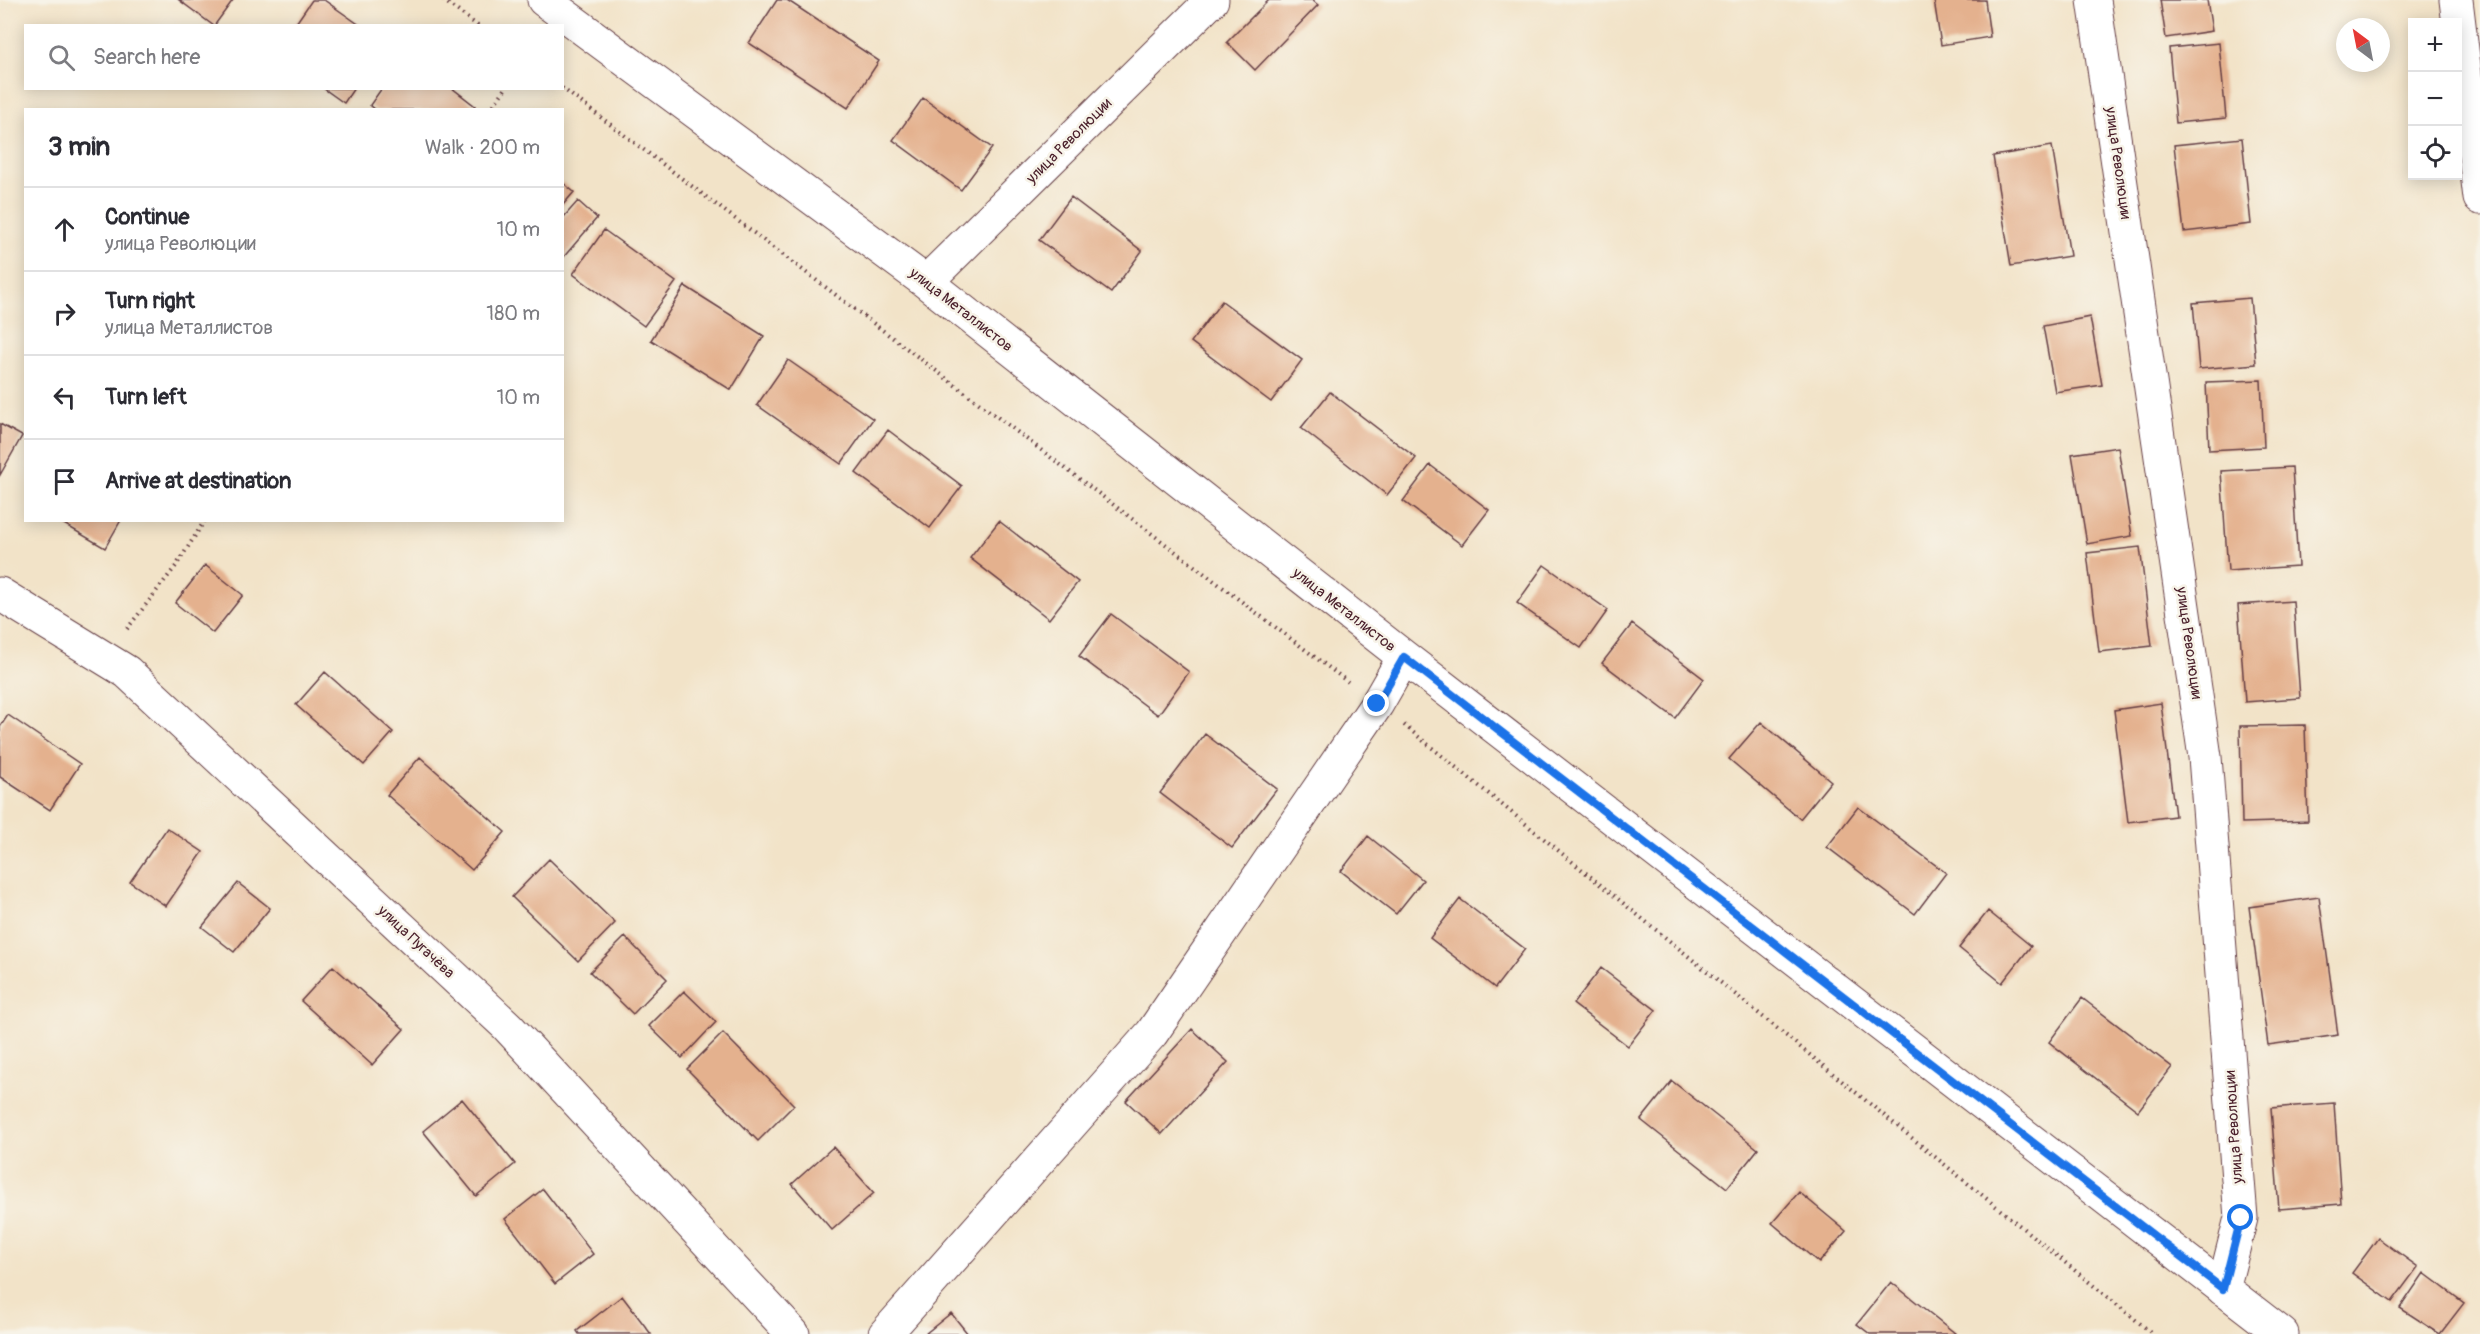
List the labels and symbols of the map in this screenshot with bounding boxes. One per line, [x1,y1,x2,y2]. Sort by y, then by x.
north arrow [2336,18,2390,72]
street label: улица Революции [1022,94,1116,188]
street label: улица Революции [2101,105,2135,221]
street label: улица Металлистов [905,263,1017,356]
street label: улица Металлистов [1288,563,1400,656]
street label: улица Революции [2172,585,2206,701]
route end [1363,690,1389,716]
street label: улица Пугачёва [373,901,458,982]
street label: улица Революции [2221,1070,2247,1185]
route start [2227,1204,2253,1230]

